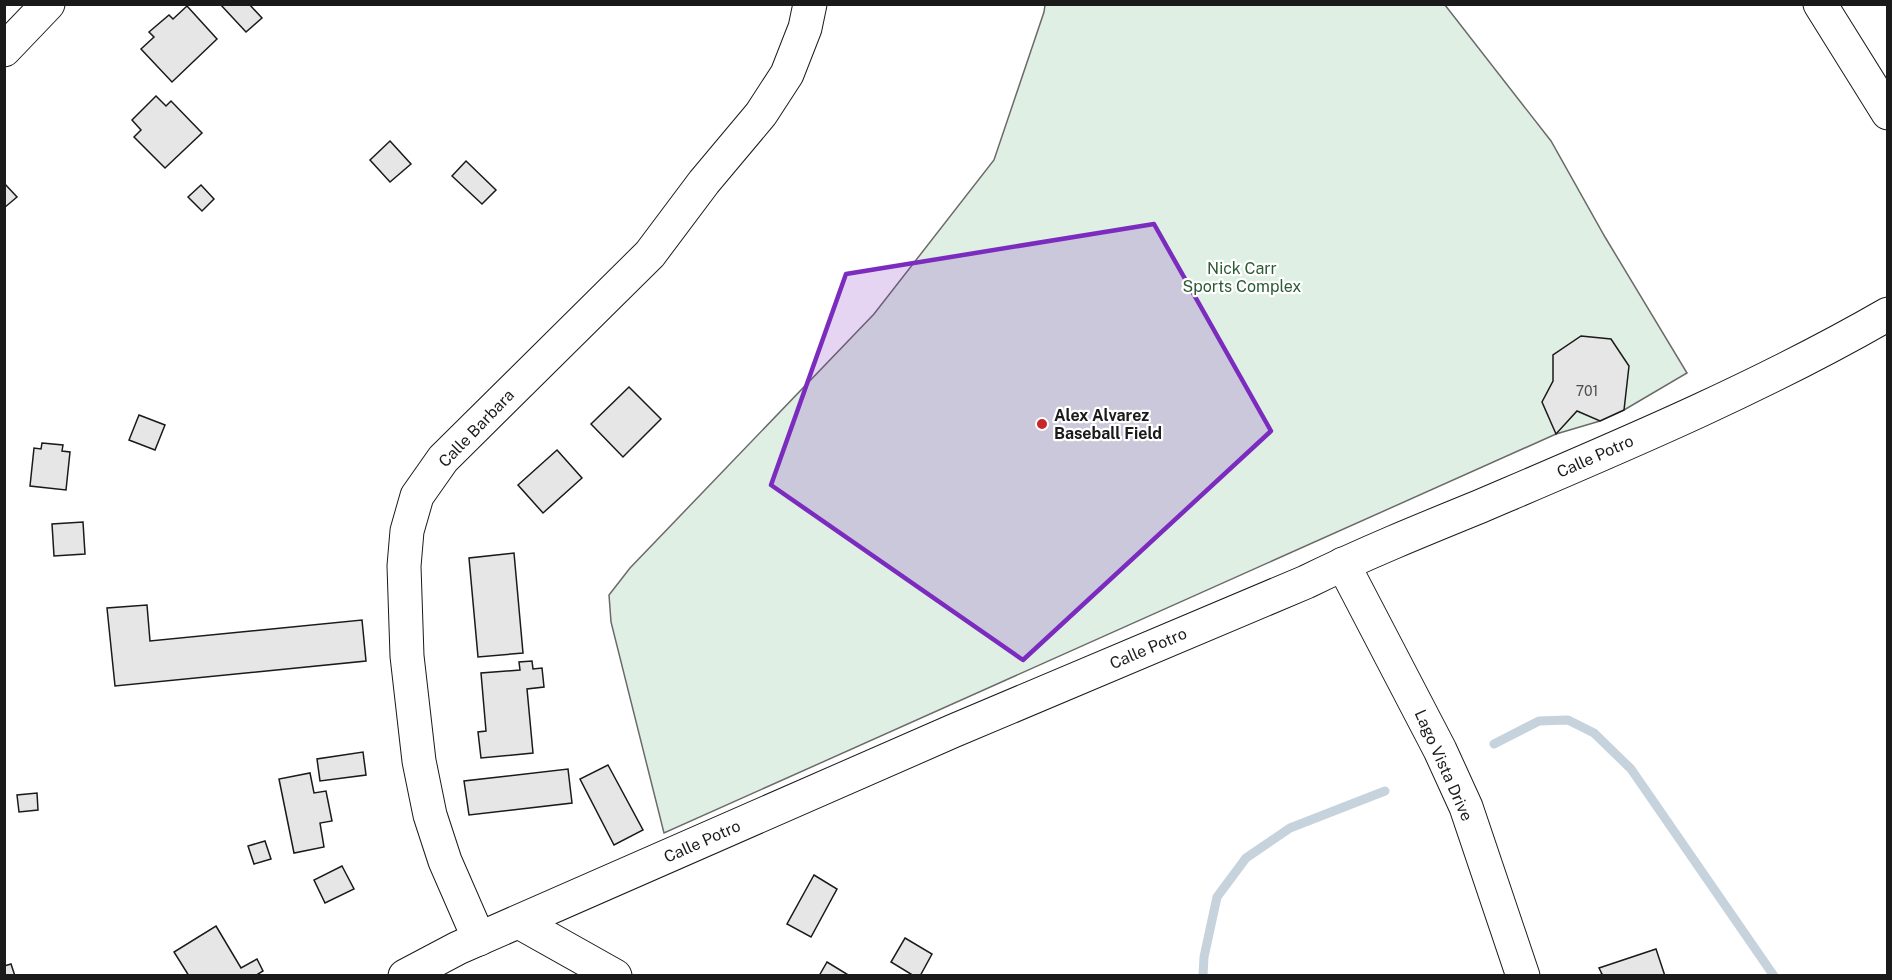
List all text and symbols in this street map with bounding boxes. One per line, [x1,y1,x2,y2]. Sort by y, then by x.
park label: Nick Carr Sports Complex [1183,259,1301,296]
house number: 701 [1576,383,1598,399]
street label: Calle Barbara [435,386,518,471]
place label: Alex Alvarez Baseball Field [1054,406,1162,443]
marker: Alex Alvarez Baseball Field [1035,417,1049,431]
street label: Calle Potro [1554,431,1636,482]
street label: Calle Potro [1107,624,1190,673]
street label: Lago Vista Drive [1410,707,1477,824]
street label: Calle Potro [661,816,743,867]

